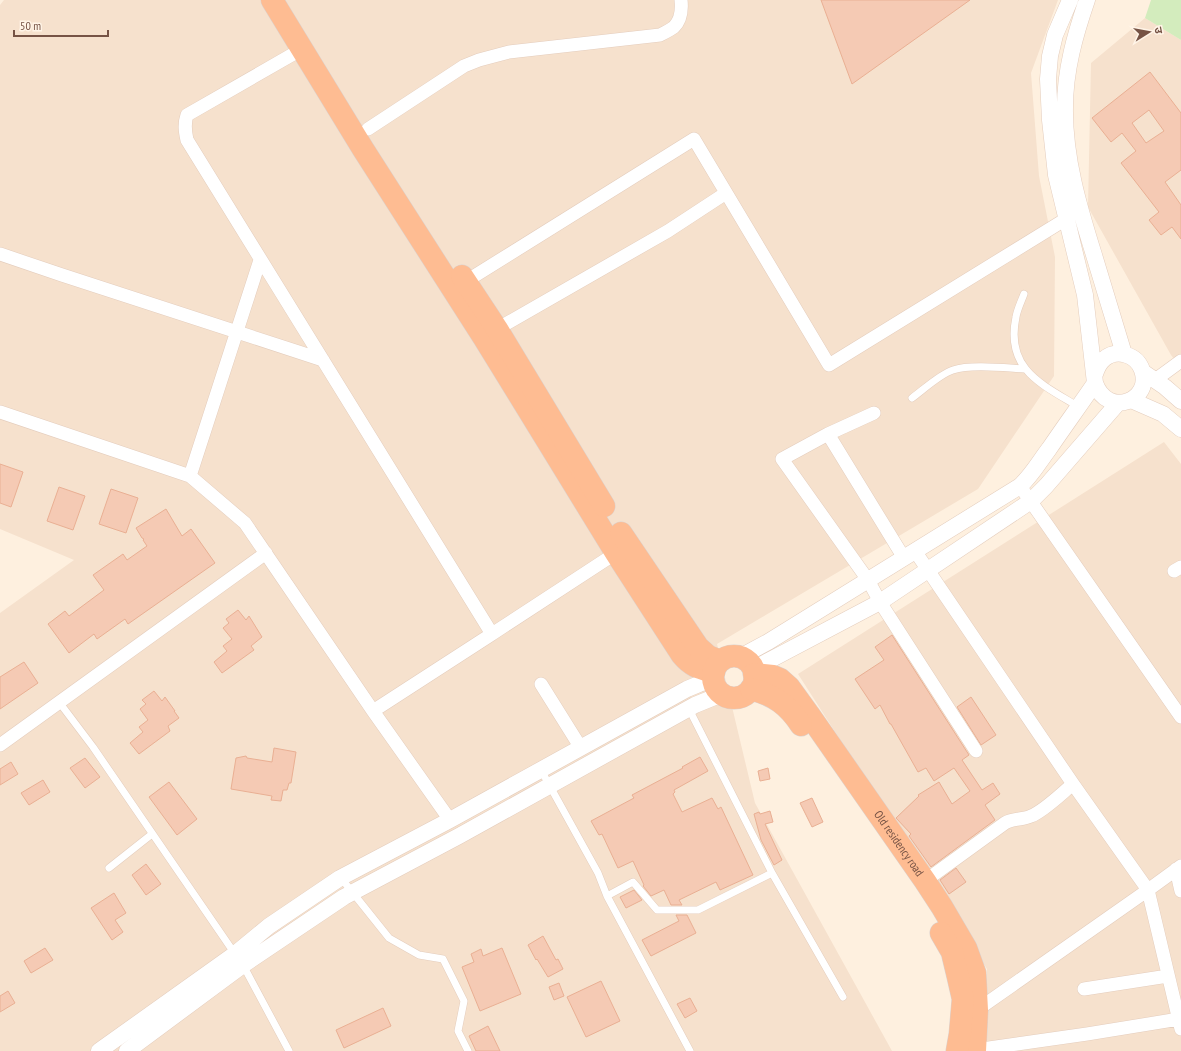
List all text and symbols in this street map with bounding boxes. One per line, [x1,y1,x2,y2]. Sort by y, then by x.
scale bar [14,12,108,38]
north arrow [1129,12,1169,52]
text: 50 m [20,18,41,33]
text: उ [1151,26,1166,35]
street label: Old residency road [871,807,927,879]

